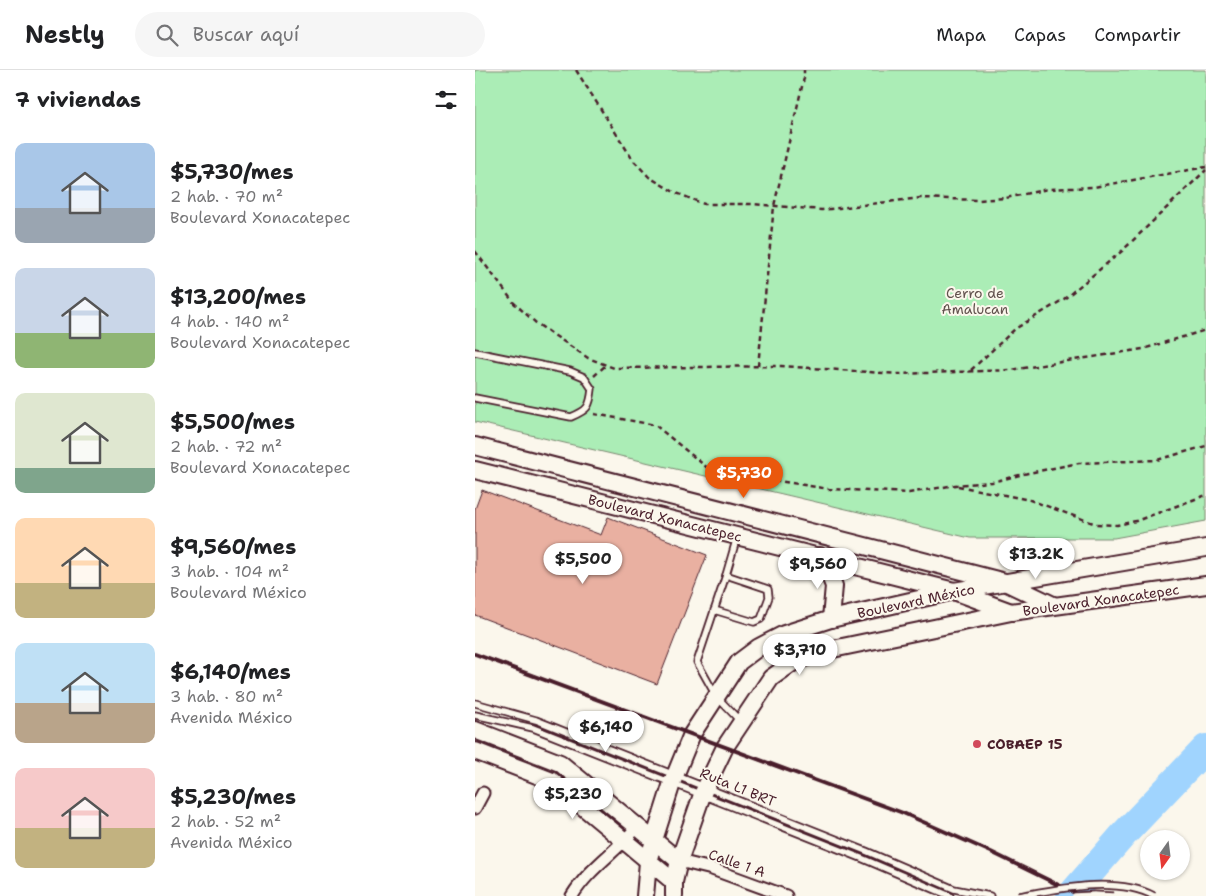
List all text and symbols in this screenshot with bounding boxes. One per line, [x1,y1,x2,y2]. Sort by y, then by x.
search box [135,12,485,57]
text: Nestly [25,19,105,51]
icon: search [153,21,181,49]
text: Buscar aquí [193,22,299,47]
text: Mapa [936,23,986,47]
text: Capas [1014,23,1066,47]
text: Compartir [1094,23,1181,47]
text: 7 viviendas [15,86,141,114]
icon: filters [432,86,460,114]
text: $5,730/mes [170,158,294,186]
icon: home [55,163,115,223]
text: 2 hab. · 70 m² [170,186,283,207]
text: Boulevard Xonacatepec [170,207,350,228]
text: $13,200/mes [170,283,306,311]
park label: Cerro de Amalucan [942,284,1009,318]
icon: home [55,288,115,348]
text: 4 hab. · 140 m² [170,311,289,332]
text: Boulevard Xonacatepec [170,332,350,353]
text: $5,500/mes [170,408,295,436]
icon: home [55,413,115,473]
text: 2 hab. · 72 m² [170,436,282,457]
pin: $5,730 [703,456,785,499]
text: Boulevard Xonacatepec [170,457,350,478]
text: $5,730 [716,462,772,483]
street label: Boulevard Xonacatepec [586,490,744,546]
text: $9,560/mes [170,533,296,561]
icon: home [55,538,115,598]
pin: $13.2K [995,538,1077,580]
pin: $5,500 [542,542,624,585]
text: $13.2K [1009,543,1063,564]
text: $5,500 [554,548,612,569]
pin: $9,560 [777,548,859,590]
text: $9,560 [789,553,847,574]
text: 3 hab. · 104 m² [170,561,289,582]
street label: Boulevard México [856,580,976,622]
street label: Boulevard Xonacatepec [1022,580,1180,620]
text: Boulevard México [170,582,307,603]
pin: $3,710 [759,634,841,676]
text: $3,710 [774,639,826,660]
text: $6,140/mes [170,658,291,686]
icon: home [55,663,115,723]
text: 3 hab. · 80 m² [170,686,283,707]
text: Avenida México [170,707,292,728]
pin: $6,140 [565,710,647,753]
text: $6,140 [579,716,633,737]
place label: COBAEP 15 [987,735,1063,753]
marker: COBAEP 15 [971,738,983,750]
street label: Ruta L1 BRT [697,764,779,811]
pin: $5,230 [532,778,614,820]
text: $5,230/mes [170,783,296,811]
text: $5,230 [544,783,602,804]
icon: home [55,788,115,848]
text: 2 hab. · 52 m² [170,811,281,832]
north arrow [1140,830,1190,880]
map controls [1140,830,1190,880]
text: Avenida México [170,832,292,853]
street label: Calle 1 A [706,845,768,881]

